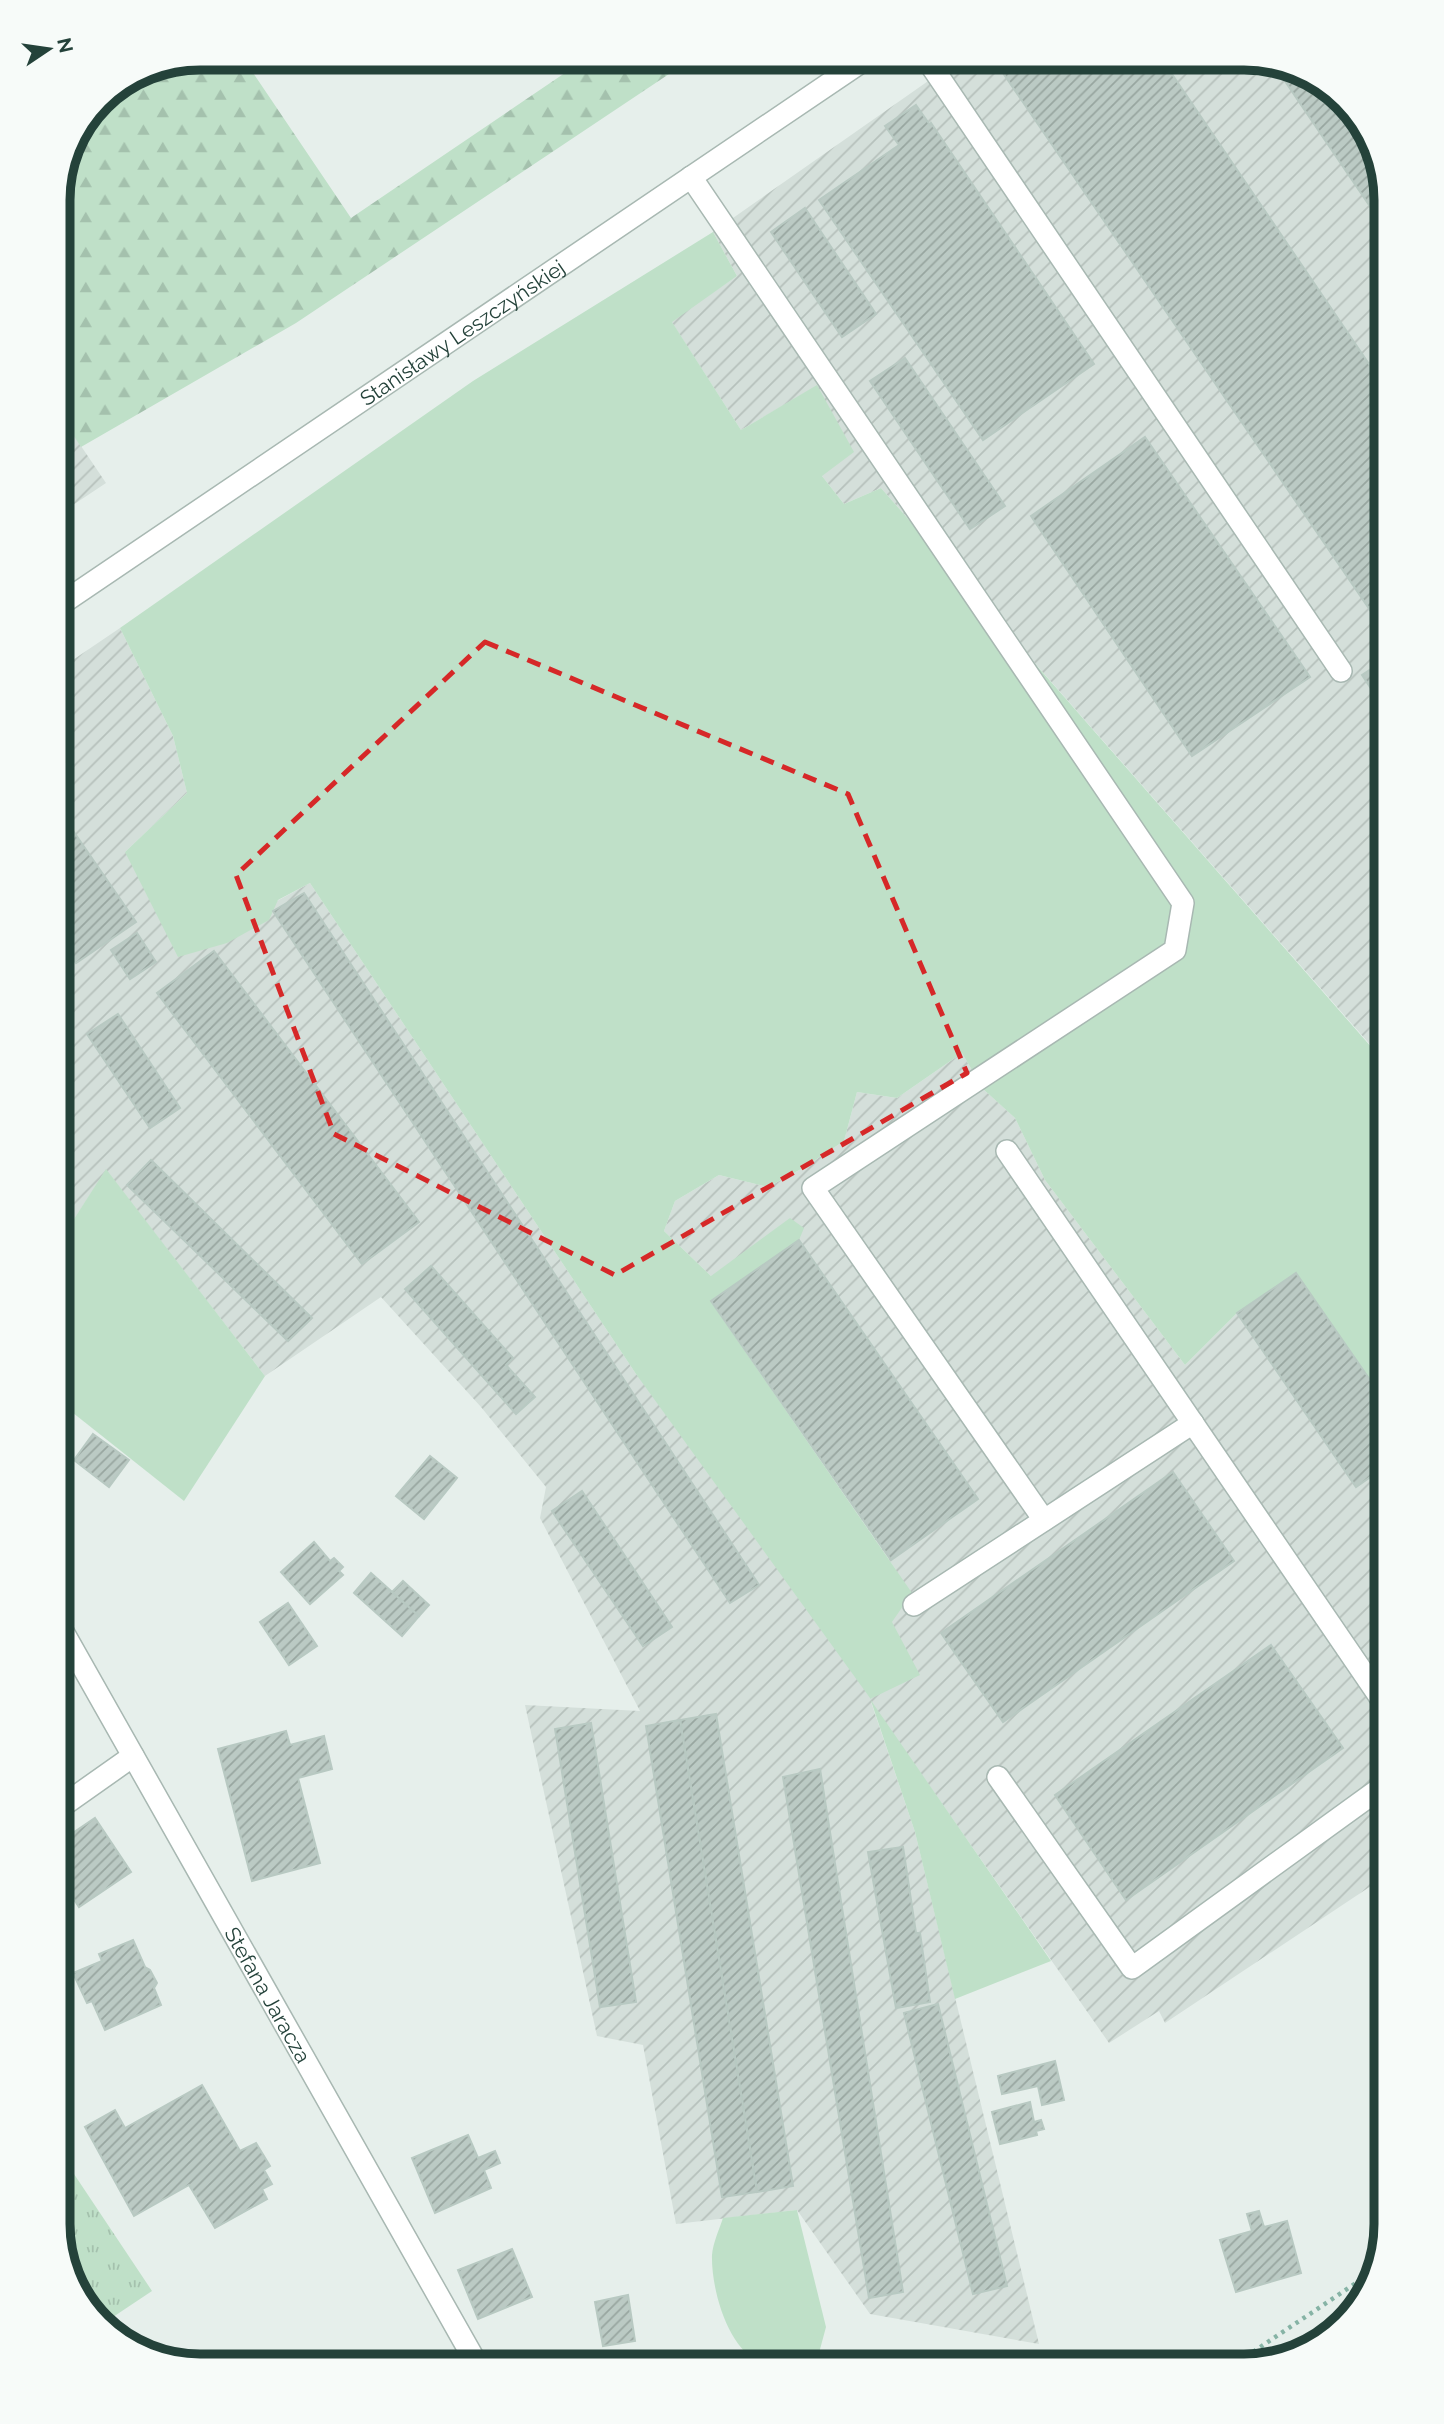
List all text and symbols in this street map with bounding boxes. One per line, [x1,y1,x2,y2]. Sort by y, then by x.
north arrow [14,14,84,84]
text: N [53,36,78,55]
street label: Stanisławy Leszczyńskiej [355,254,569,410]
street label: Stefana Jaracza [220,1922,316,2067]

